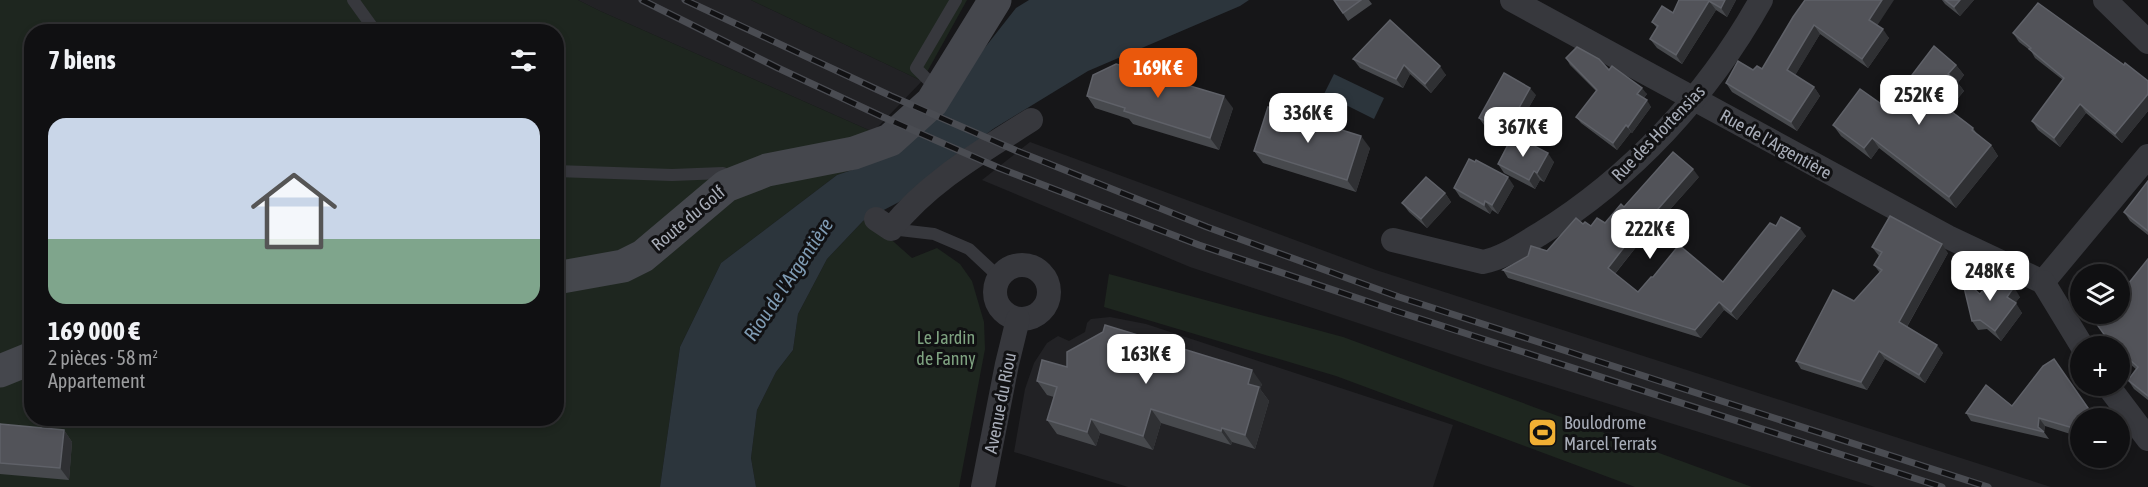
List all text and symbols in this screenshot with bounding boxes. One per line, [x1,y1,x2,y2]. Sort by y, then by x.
icon: filters [507,44,540,77]
text: 7 biens [48,45,116,75]
pin: 169K € [1109,48,1207,99]
text: 169K € [1133,56,1183,79]
pin: 252K € [1870,75,1968,126]
street label: Rue des Hortensias [1607,81,1709,185]
text: 252K € [1894,83,1944,106]
pin: 336K € [1259,93,1357,144]
text: 336K € [1283,101,1333,124]
street label: Rue de l'Argentière [1717,105,1835,183]
pin: 367K € [1474,107,1572,158]
text: 367K € [1498,115,1548,138]
icon: home [240,157,348,265]
street label: Route du Golf [647,181,729,255]
pin: 222K € [1601,209,1699,260]
water label: Riou de l'Argentière [738,213,838,345]
text: 222K € [1625,217,1675,240]
pin: 248K € [1941,251,2039,302]
text: 248K € [1965,259,2015,282]
map controls [2070,264,2130,468]
button: layers [2070,264,2130,324]
text: 169 000 € [48,316,140,346]
park label: Le Jardin de Fanny [916,327,976,369]
pin: 163K € [1097,334,1195,385]
button: + [2070,336,2130,396]
text: 163K € [1121,342,1171,365]
text: 2 pièces · 58 m² [48,346,158,369]
street label: Avenue du Riou [980,351,1020,455]
text: Appartement [48,369,145,392]
button: − [2070,408,2130,468]
place label: Boulodrome Marcel Terrats [1564,412,1657,454]
sports icon: Boulodrome Marcel Terrats [1527,416,1559,448]

